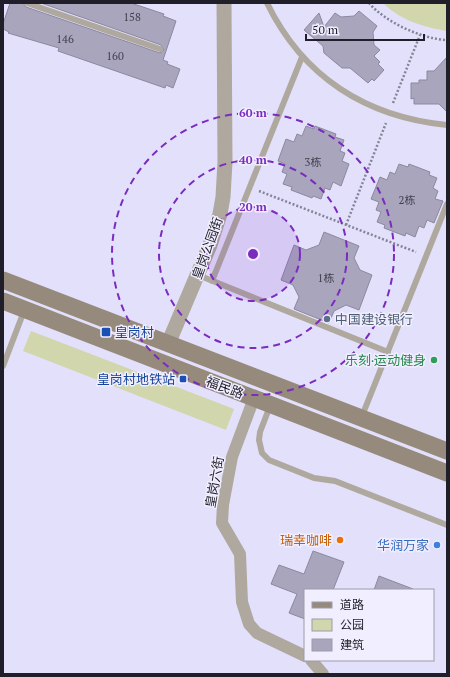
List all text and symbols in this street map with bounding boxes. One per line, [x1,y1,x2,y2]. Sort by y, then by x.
house number: 158 [123,10,141,24]
scale bar [306,16,424,42]
text: 50 m [312,22,339,37]
house number: 146 [56,32,74,46]
house number: 160 [106,49,124,63]
text: 60 m [239,105,267,120]
text: 40 m [239,152,267,167]
house number: 3栋 [305,155,321,169]
house number: 2栋 [399,193,415,207]
text: 20 m [239,199,267,214]
street label: 皇岗公园街 [187,214,227,282]
centre of rings [246,247,260,261]
house number: 1栋 [318,271,334,285]
place label: 中国建设银行 [335,310,413,328]
marker: 中国建设银行 [322,314,332,324]
place label: 皇岗村 [115,323,154,341]
marker: 皇岗村 [100,326,112,338]
place label: 乐刻·运动健身 [345,351,426,369]
marker: 乐刻·运动健身 [429,355,439,365]
place label: 皇岗村地铁站 [97,370,175,388]
street label: 福民路 [204,372,246,402]
marker: 皇岗村地铁站 [178,374,188,384]
street label: 皇岗六街 [201,455,227,509]
place label: 瑞幸咖啡 [280,531,332,549]
marker: 瑞幸咖啡 [335,535,345,545]
place label: 华润万家 [377,536,429,554]
marker: 华润万家 [432,540,442,550]
legend [304,589,434,661]
text: 道路 [340,597,364,612]
text: 公园 [340,617,364,632]
text: 建筑 [340,637,364,652]

